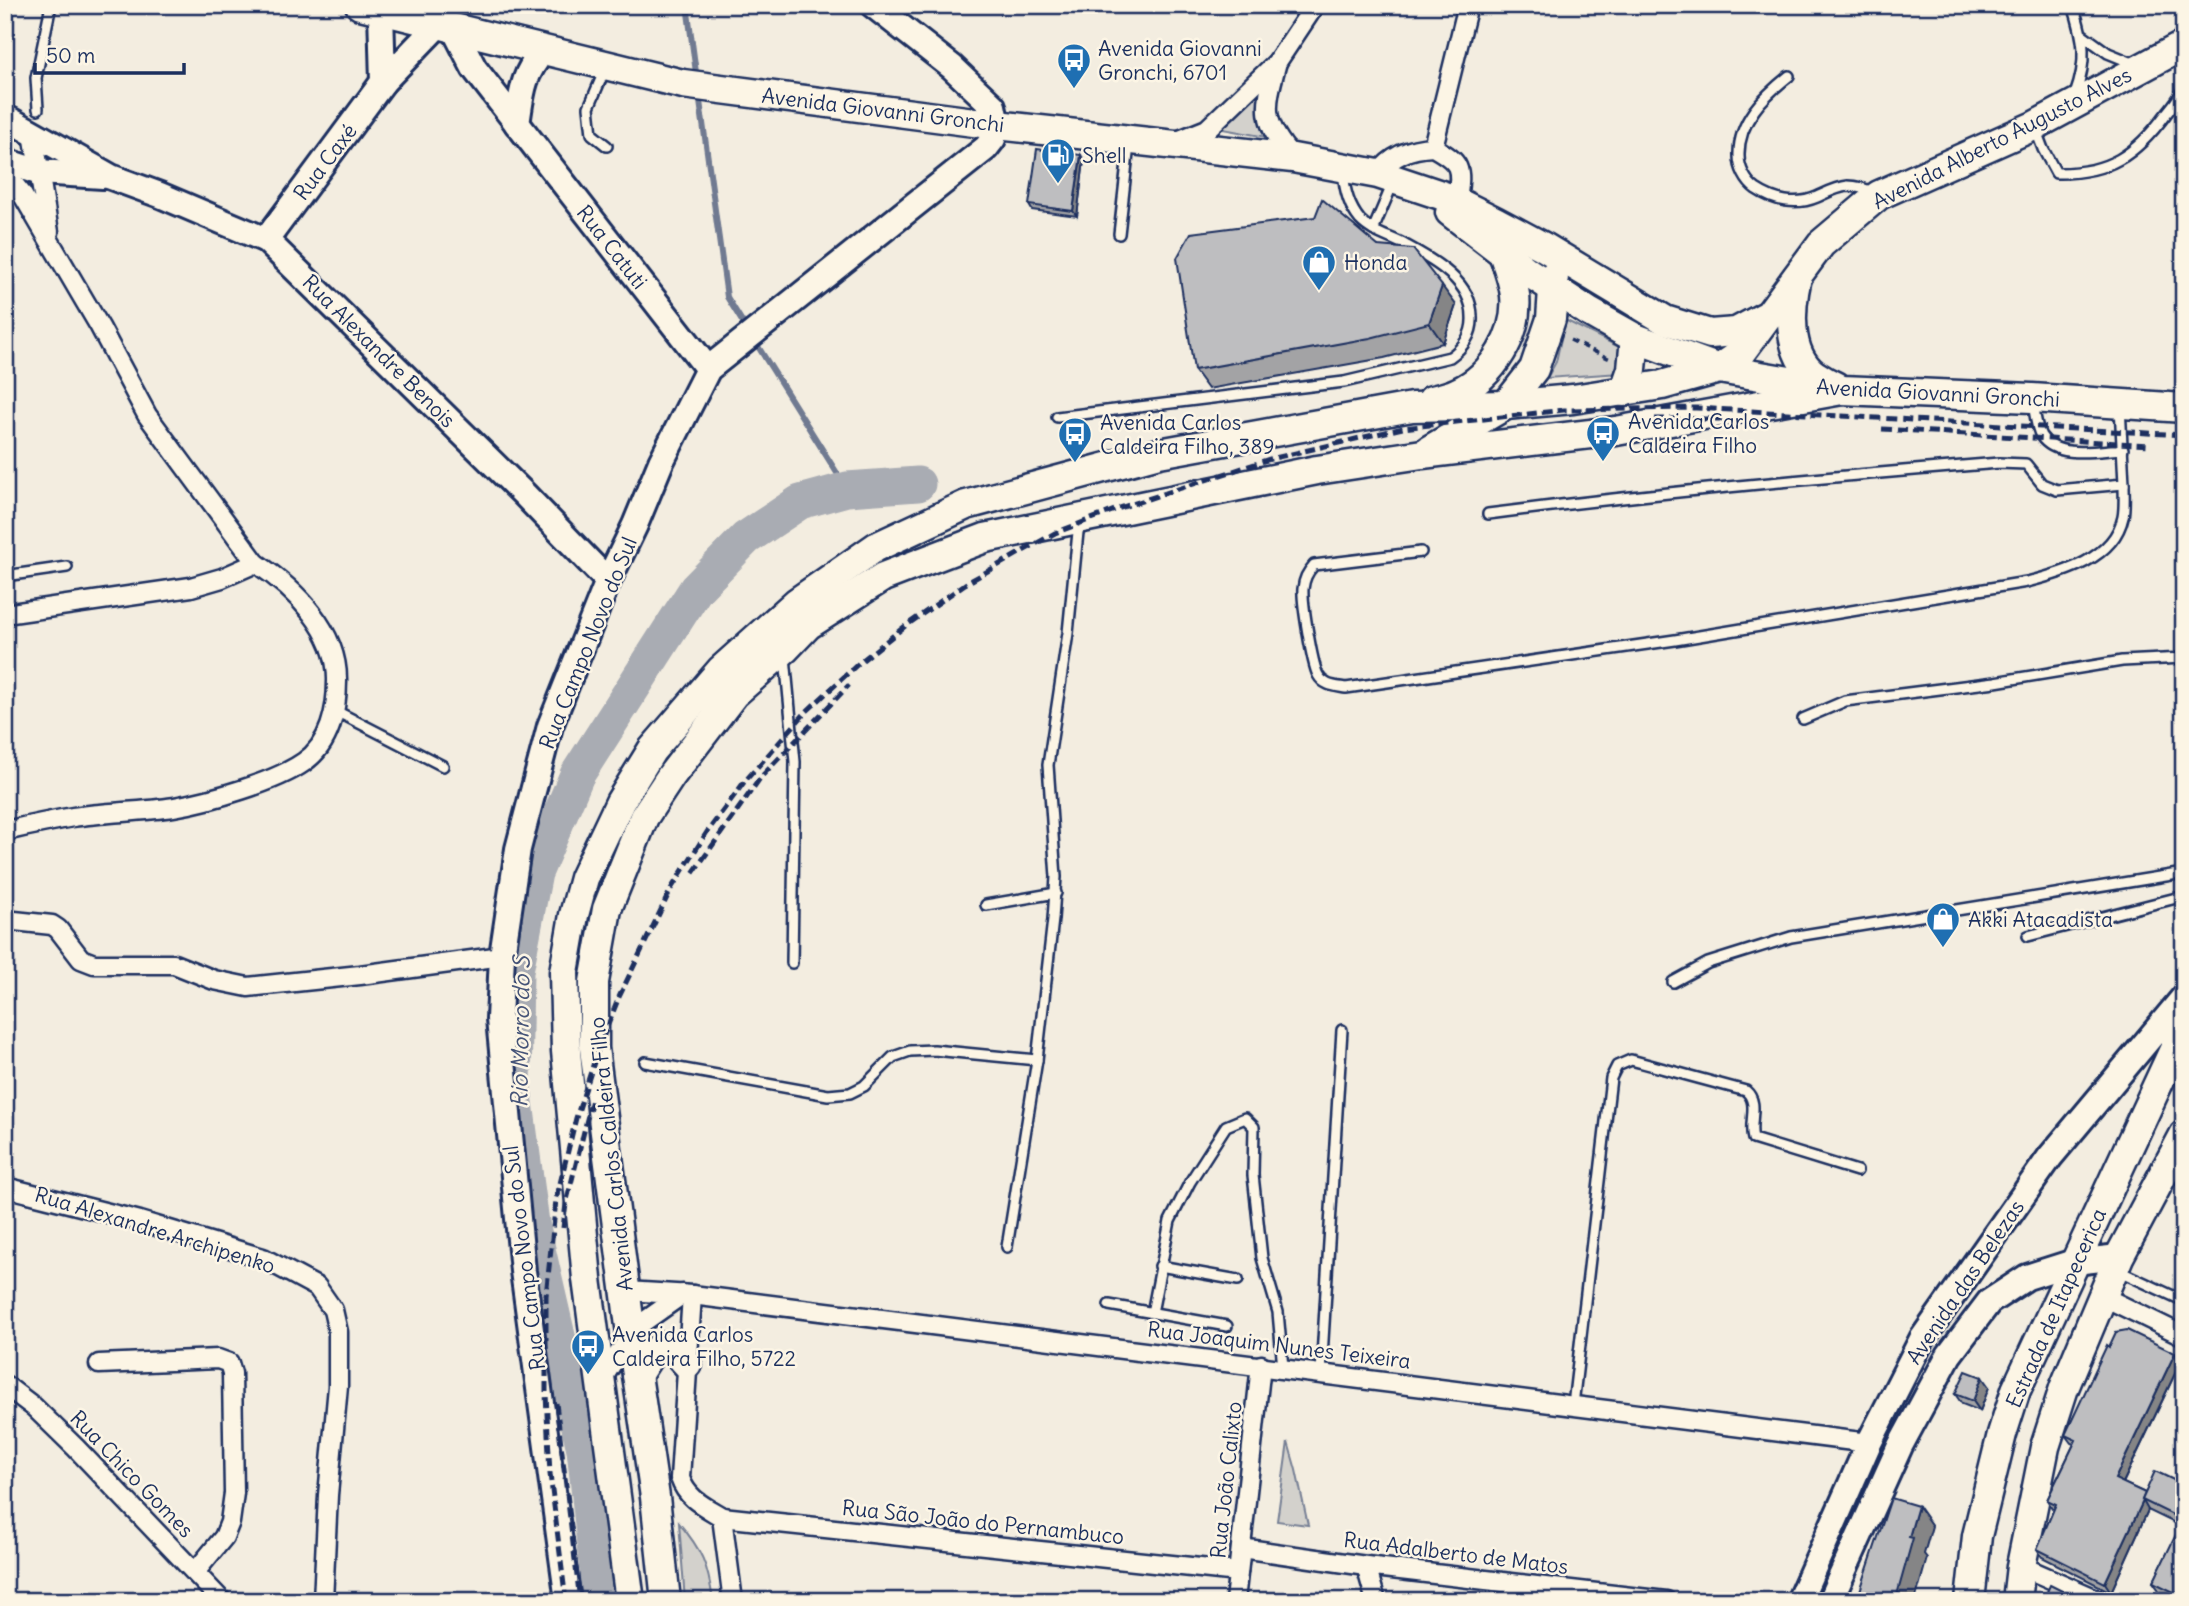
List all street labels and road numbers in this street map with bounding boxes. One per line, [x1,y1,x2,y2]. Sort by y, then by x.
street label: Avenida Alberto Augusto Alves [1868,61,2136,215]
street label: Avenida Giovanni Gronchi [760,82,1006,138]
street label: Rua Caxé [287,118,363,206]
street label: Rua Catuti [571,200,653,294]
street label: Rua Alexandre Benois [297,269,461,433]
street label: Avenida Giovanni Gronchi [1816,373,2060,413]
street label: Rua Campo Novo do Sul [533,533,643,753]
street label: Avenida Carlos Caldeira Filho [583,1016,639,1292]
street label: Rua Campo Novo do Sul [497,1144,551,1372]
street label: Rua Alexandre Archipenko [32,1181,278,1279]
street label: Avenida das Belezas [1900,1195,2030,1369]
street label: Estrada de Itapecerica [2000,1204,2112,1412]
street label: Rua Joaquim Nunes Teixeira [1146,1315,1412,1375]
street label: Rua João Calixto [1204,1400,1248,1560]
street label: Rua Chico Gomes [64,1405,200,1543]
street label: Rua São João do Pernambuco [841,1494,1125,1550]
street label: Rua Adalberto de Matos [1342,1526,1570,1580]

